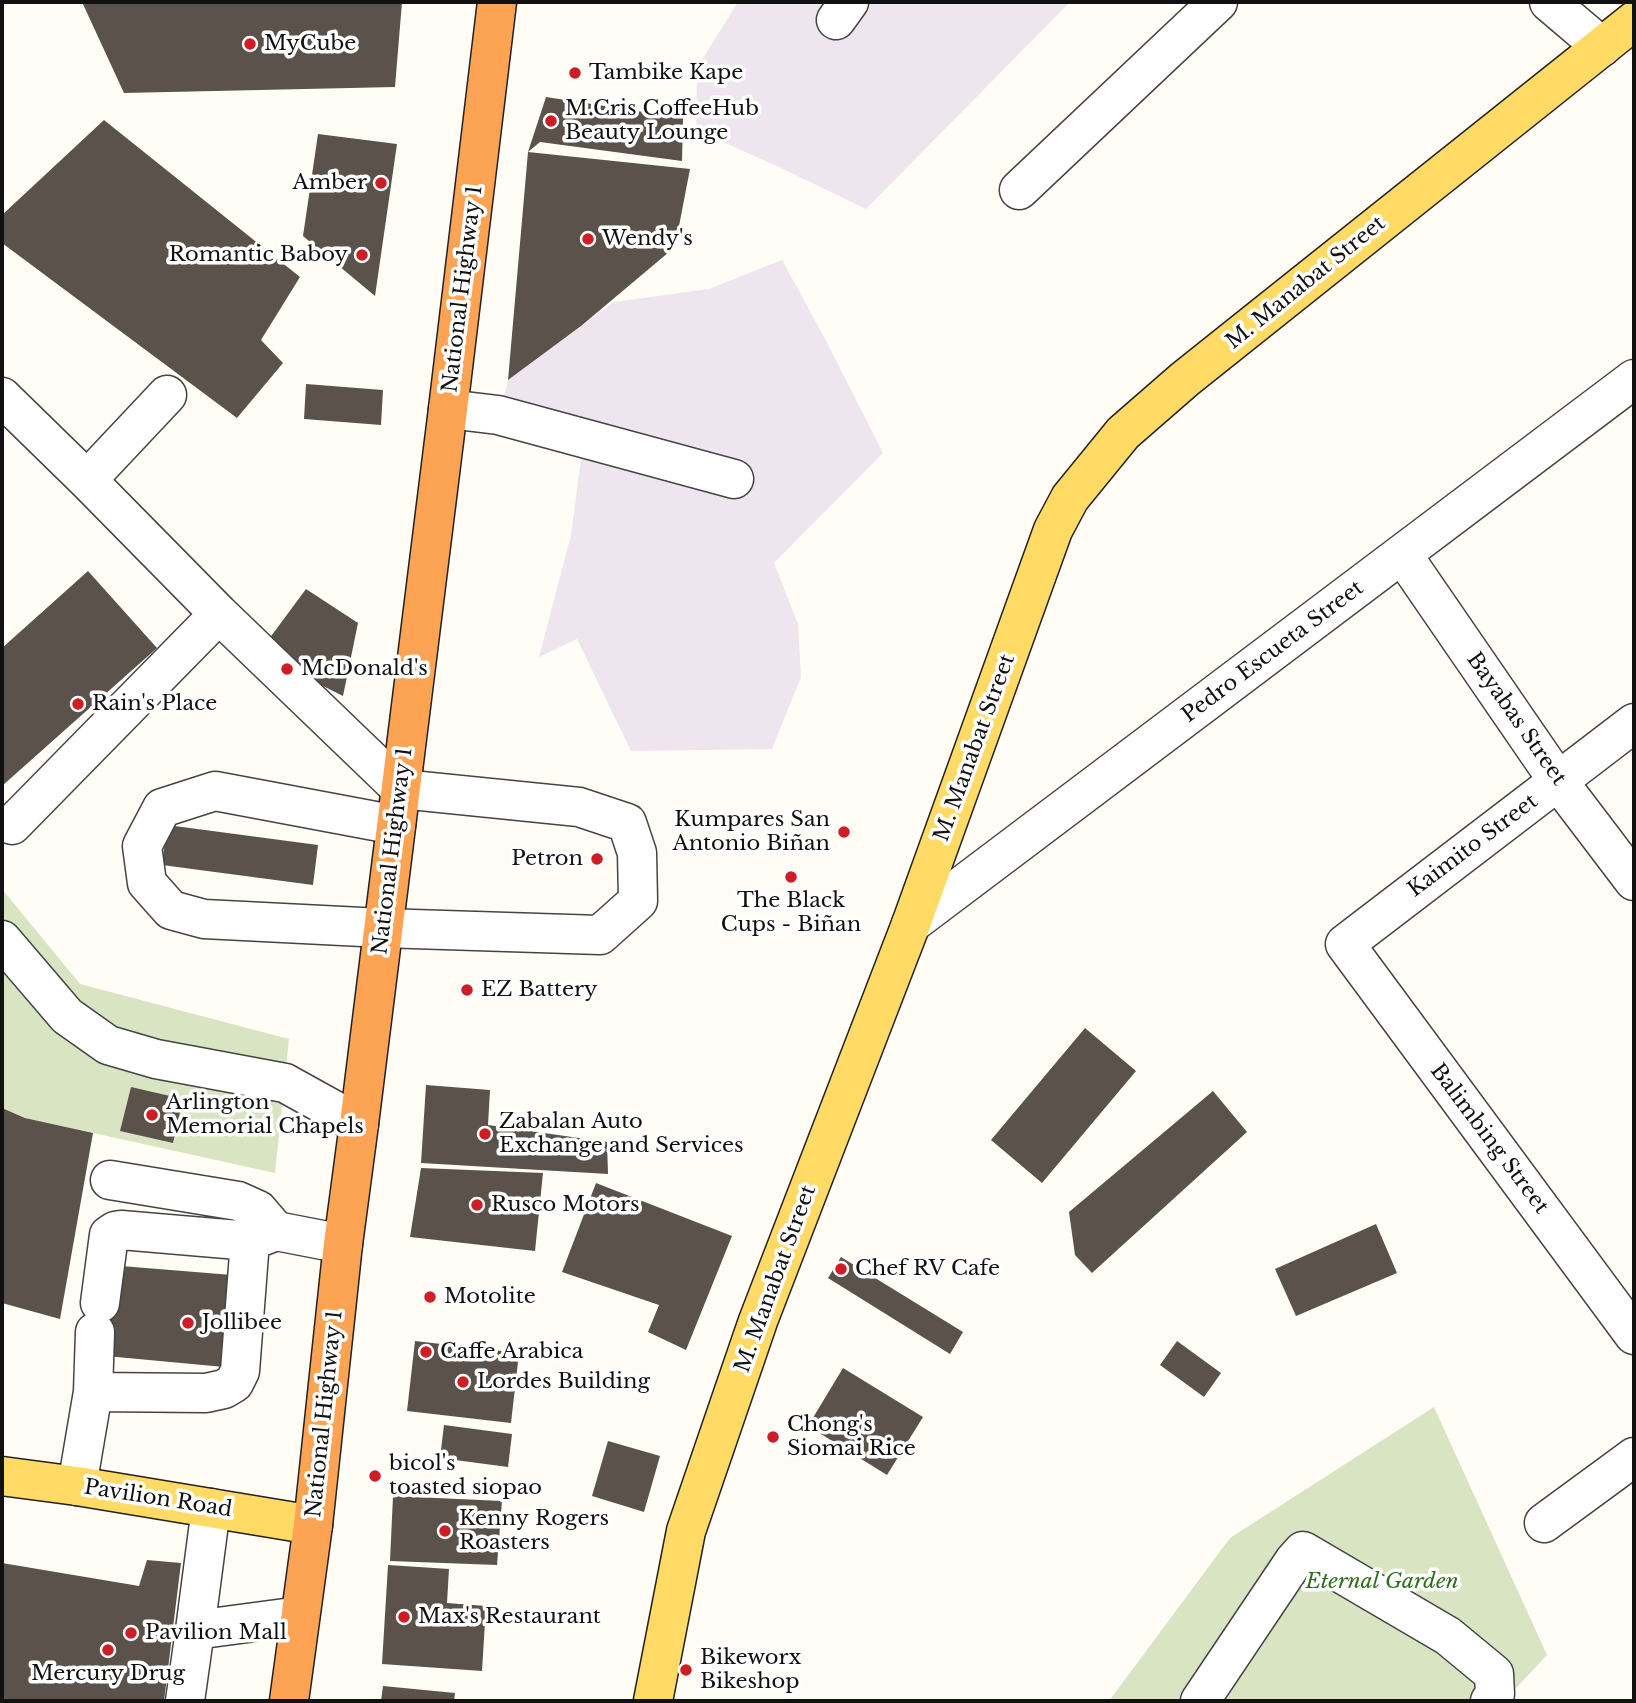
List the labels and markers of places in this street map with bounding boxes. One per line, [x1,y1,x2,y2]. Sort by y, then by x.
place label: MyCube [264,31,356,57]
marker: MyCube [242,36,258,52]
place label: Tambike Kape [589,60,743,86]
marker: Tambike Kape [567,65,583,81]
place label: M.Cris CoffeeHub Beauty Lounge [565,96,759,146]
marker: M.Cris CoffeeHub Beauty Lounge [543,113,559,129]
place label: Amber [292,170,367,196]
marker: Amber [373,175,389,191]
place label: Wendy's [602,226,693,252]
marker: Wendy's [580,231,596,247]
place label: Romantic Baboy [169,242,348,268]
marker: Romantic Baboy [354,247,370,263]
place label: McDonald's [301,656,428,682]
marker: McDonald's [279,661,295,677]
place label: Rain's Place [92,691,217,717]
marker: Rain's Place [70,696,86,712]
place label: Kumpares San Antonio Biñan [672,807,830,857]
marker: Kumpares San Antonio Biñan [836,824,852,840]
place label: Petron [511,846,583,872]
marker: Petron [589,851,605,867]
marker: The Black Cups - Biñan [783,869,799,885]
place label: The Black Cups - Biñan [721,888,861,938]
place label: EZ Battery [481,977,598,1003]
marker: EZ Battery [459,982,475,998]
place label: Arlington Memorial Chapels [166,1090,364,1140]
marker: Arlington Memorial Chapels [144,1107,160,1123]
place label: Zabalan Auto Exchange and Services [499,1109,744,1159]
marker: Zabalan Auto Exchange and Services [477,1126,493,1142]
place label: Rusco Motors [491,1192,639,1218]
marker: Rusco Motors [469,1197,485,1213]
place label: Chef RV Cafe [855,1256,1000,1282]
marker: Chef RV Cafe [833,1261,849,1277]
place label: Motolite [444,1284,536,1310]
marker: Motolite [422,1289,438,1305]
place label: Jollibee [202,1310,282,1336]
marker: Jollibee [180,1315,196,1331]
place label: Caffe Arabica [440,1339,583,1365]
marker: Caffe Arabica [418,1344,434,1360]
place label: Lordes Building [477,1369,650,1395]
marker: Lordes Building [455,1374,471,1390]
place label: Chong's Siomai Rice [787,1412,916,1462]
marker: Chong's Siomai Rice [765,1429,781,1445]
place label: bicol's toasted siopao [389,1451,542,1501]
marker: bicol's toasted siopao [367,1468,383,1484]
place label: Kenny Rogers Roasters [459,1506,609,1556]
marker: Kenny Rogers Roasters [437,1523,453,1539]
place label: Max's Restaurant [418,1604,601,1630]
marker: Max's Restaurant [396,1609,412,1625]
place label: Pavilion Mall [145,1620,287,1646]
marker: Pavilion Mall [123,1625,139,1641]
marker: Mercury Drug [100,1642,116,1658]
place label: Bikeworx Bikeshop [700,1645,801,1695]
place label: Mercury Drug [31,1661,185,1687]
marker: Bikeworx Bikeshop [678,1662,694,1678]

